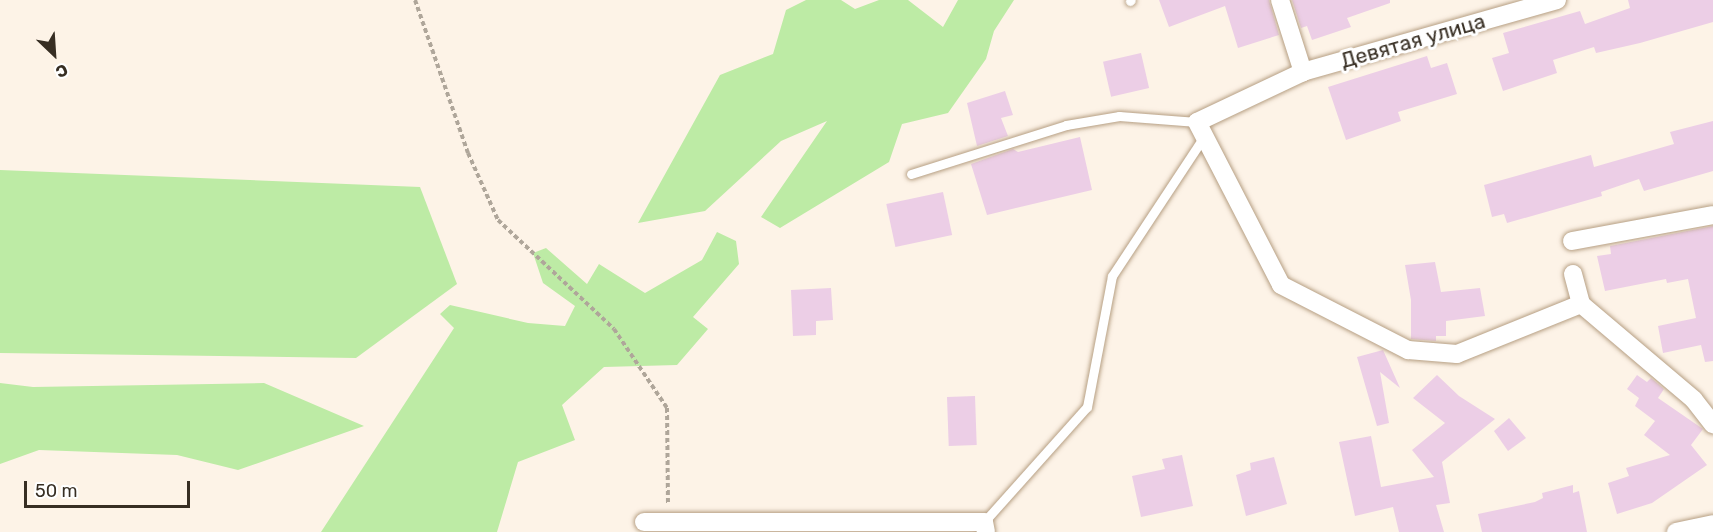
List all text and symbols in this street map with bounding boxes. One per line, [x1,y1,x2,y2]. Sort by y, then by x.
street label: Девятая улица [1338,8,1488,74]
north arrow [24,24,84,84]
text: С [53,60,71,82]
scale bar [27,469,194,507]
text: 50 m [35,480,78,502]

